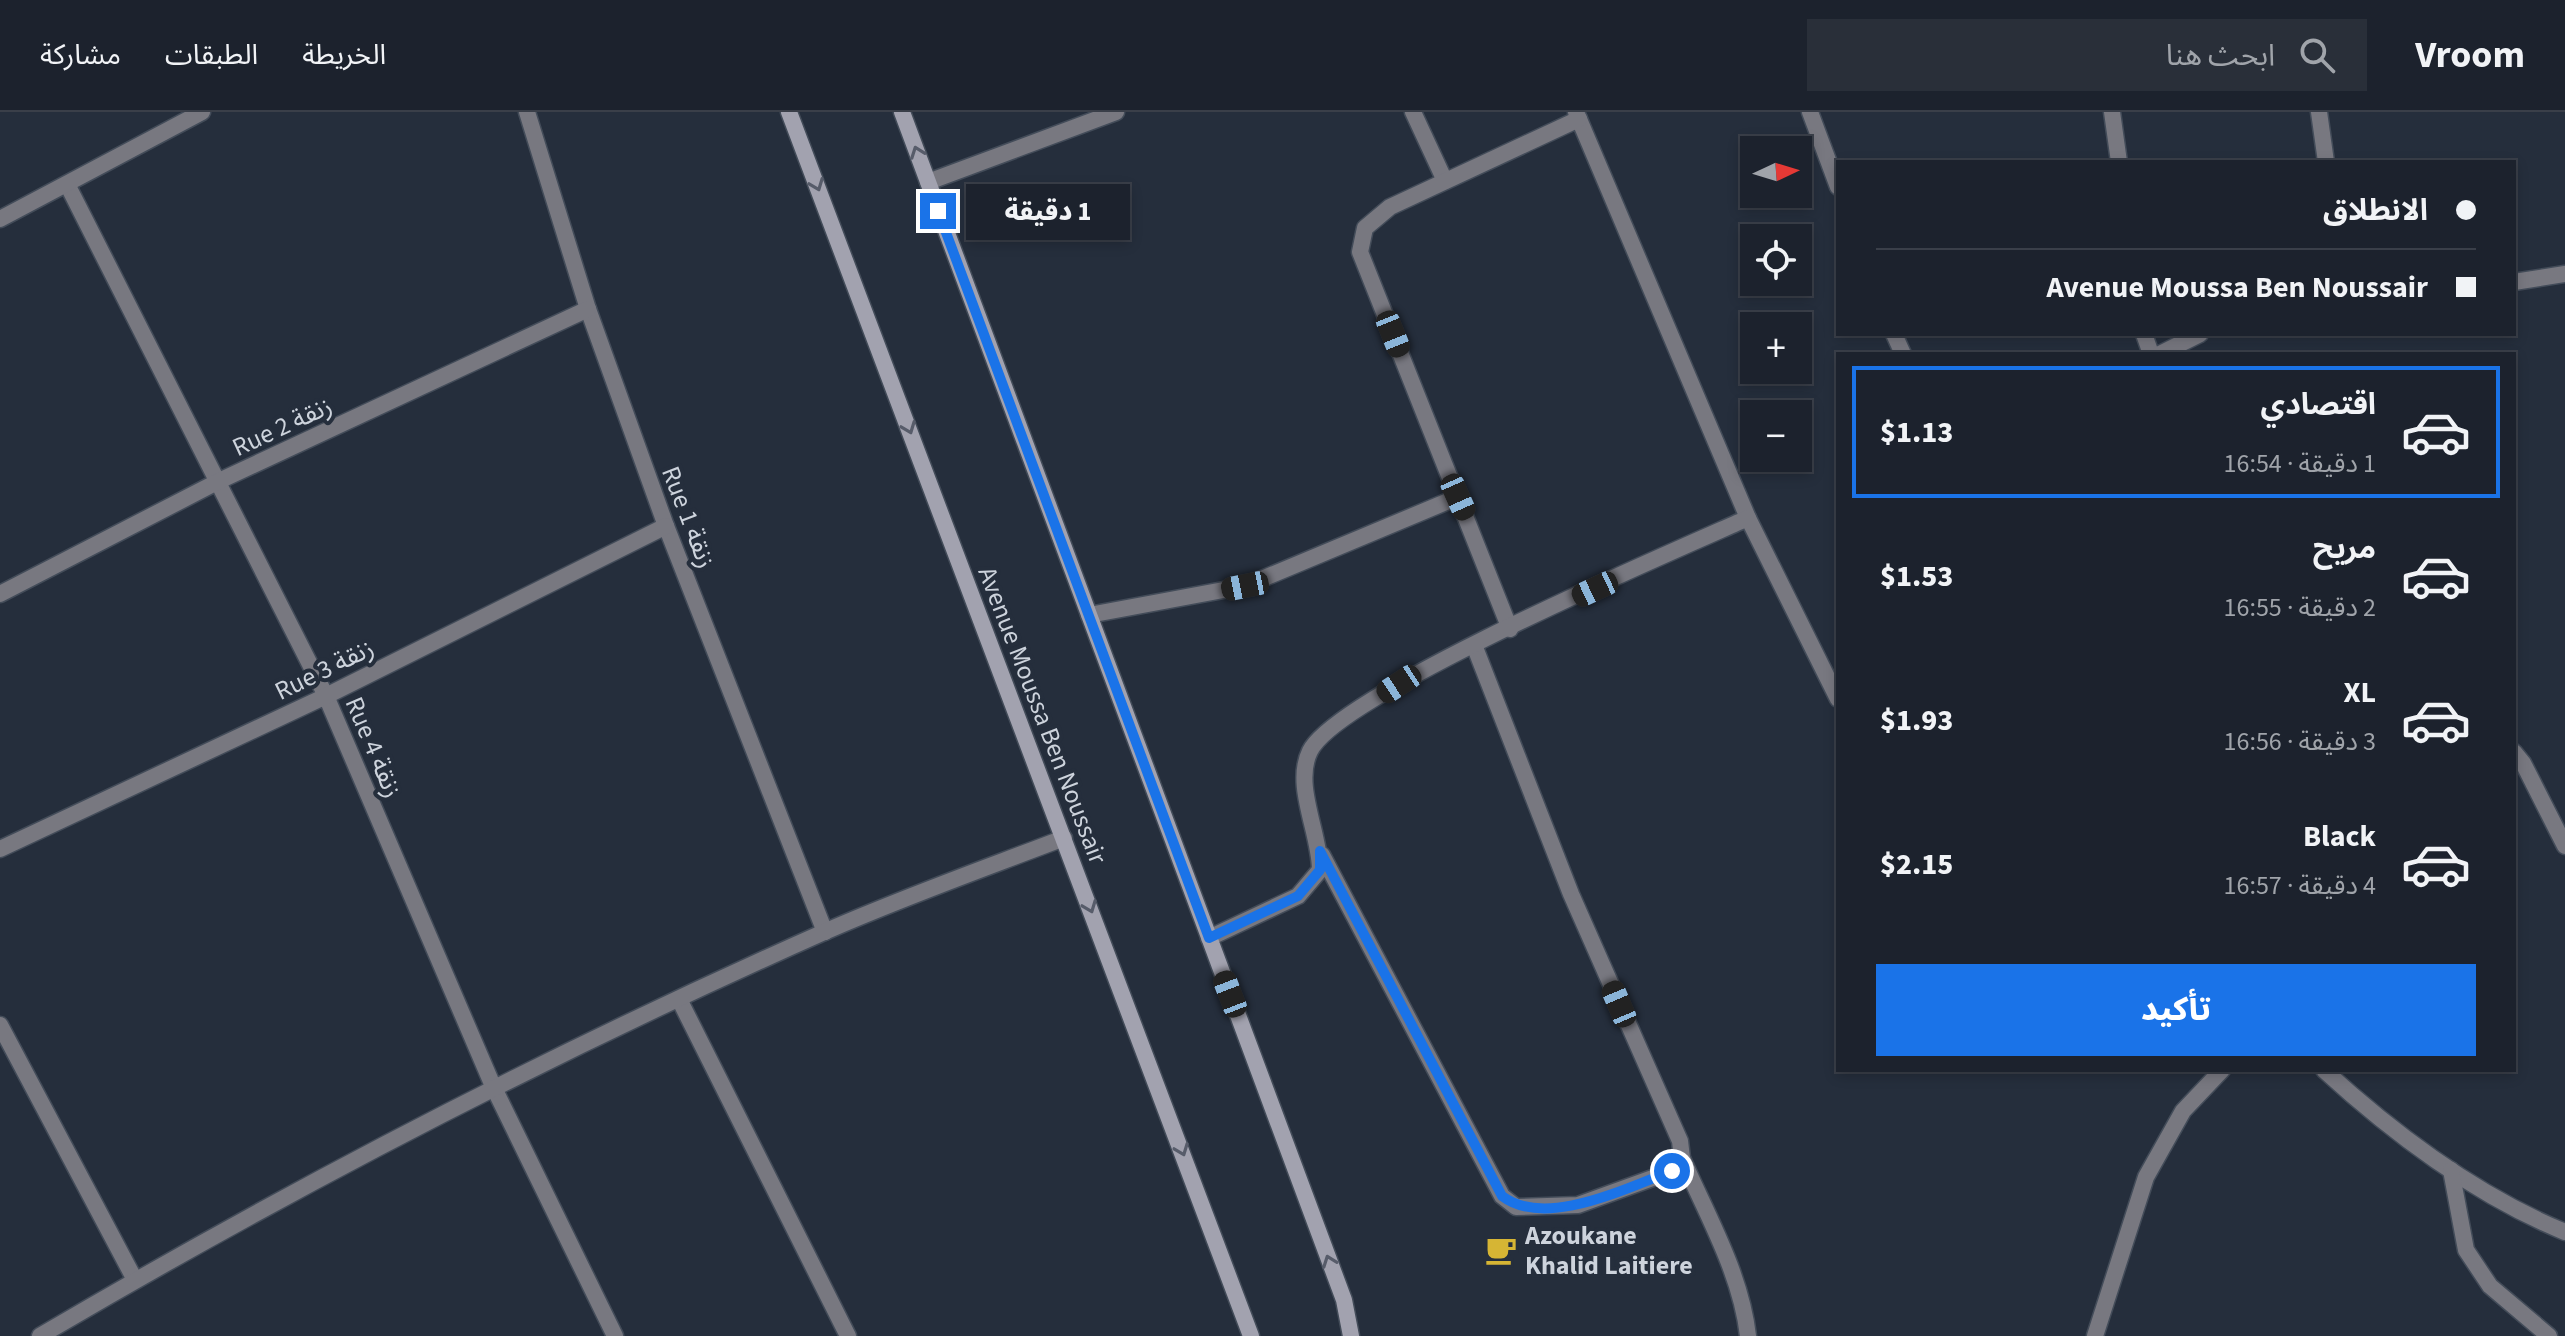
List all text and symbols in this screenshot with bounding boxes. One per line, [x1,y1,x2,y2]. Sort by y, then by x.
search box [1807,19,2367,91]
text: Vroom [2415,28,2525,82]
icon: search [2295,33,2339,77]
text: ابحث هنا [2166,34,2275,77]
text: مشاركة [40,35,121,75]
text: الطبقات [165,35,258,75]
text: الخريطة [302,35,386,75]
north arrow [1740,136,1812,208]
map controls [1740,136,1812,472]
one-way arrow [910,145,926,159]
one-way arrow [807,177,824,191]
callout: 1 دقيقة [966,183,1130,239]
text: الانطلاق [2323,189,2428,232]
route end [920,193,956,229]
text: 1 دقيقة [1005,193,1091,230]
button: locate [1740,224,1812,296]
text: Avenue Moussa Ben Noussair [2047,266,2428,309]
car [1373,307,1413,361]
button: + [1740,312,1812,384]
text: اقتصادي [2261,383,2376,426]
street label: Rue 2 زنقة [226,387,338,466]
icon: car [2400,396,2472,468]
button: − [1740,400,1812,472]
text: $1.13 [1880,411,1953,454]
one-way arrow [899,420,916,434]
text: 1 دقيقة · 16:54 [2224,445,2376,482]
street label: Rue 1 زنقة [652,461,725,573]
car [1437,470,1479,524]
text: مريح [2313,527,2376,570]
icon: car [2400,540,2472,612]
text: $1.53 [1880,555,1953,598]
street label: Avenue Moussa Ben Noussair [969,561,1117,870]
car [1568,568,1622,610]
car [1219,570,1271,602]
text: 2 دقيقة · 16:55 [2224,589,2376,626]
street label: Rue 3 زنقة [268,629,380,709]
car [1372,661,1426,707]
text: XL [2343,671,2376,714]
icon: car [2400,684,2472,756]
street label: Rue 4 زنقة [336,691,411,803]
text: $1.93 [1880,699,1953,742]
text: 3 دقيقة · 16:56 [2224,723,2376,760]
text: Black [2303,815,2376,858]
icon: car [2400,828,2472,900]
text: $2.15 [1880,843,1953,886]
text: 4 دقيقة · 16:57 [2224,867,2376,904]
one-way arrow [1080,899,1097,913]
button: تأكيد [1876,964,2476,1056]
car [1210,967,1250,1021]
car [1599,977,1639,1031]
one-way arrow [1172,1142,1188,1156]
route start [1654,1153,1690,1189]
place label: Azoukane Khalid Laitiere [1524,1217,1693,1284]
cafe icon: Azoukane Khalid Laitiere [1484,1233,1518,1267]
one-way arrow [1322,1255,1339,1269]

